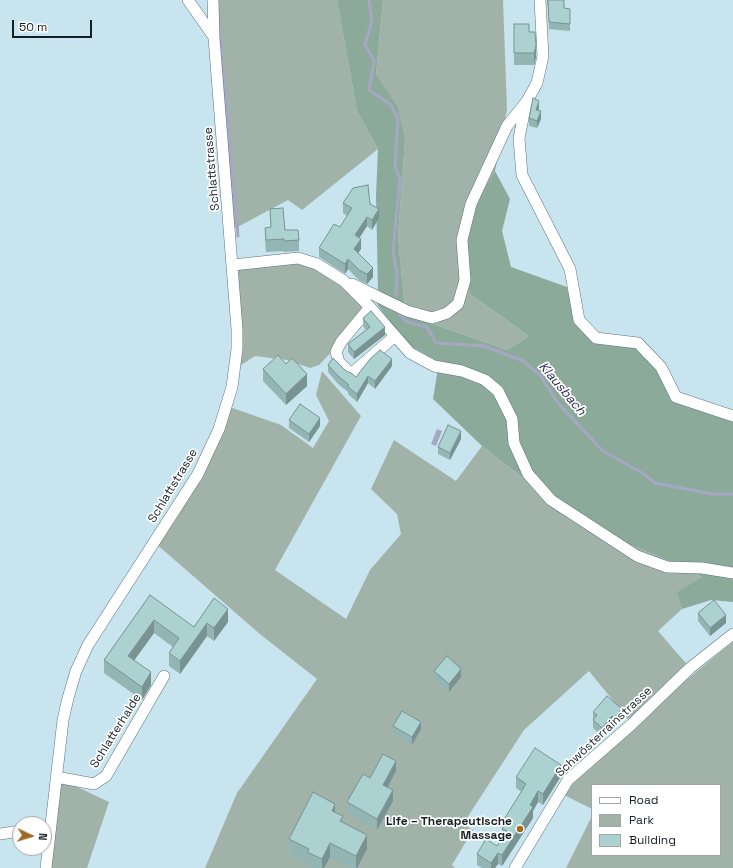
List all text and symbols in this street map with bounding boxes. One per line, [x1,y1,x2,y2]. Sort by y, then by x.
scale bar [14,12,94,38]
text: 50 m [19,19,47,35]
street label: Schlattstrasse [201,127,223,211]
water label: Klausbach [535,359,589,419]
street label: Schlattstrasse [145,446,201,526]
street label: Schwösterrainstrasse [553,684,655,780]
street label: Schlatterhalde [87,691,145,771]
legend [591,784,721,856]
text: Road [629,792,658,808]
text: Park [629,812,654,828]
place label: Life – Therapeutische Massage [386,815,512,843]
north arrow [12,816,52,856]
marker: Life – Therapeutische Massage [515,824,525,834]
text: Building [629,832,676,848]
text: N [36,833,50,841]

